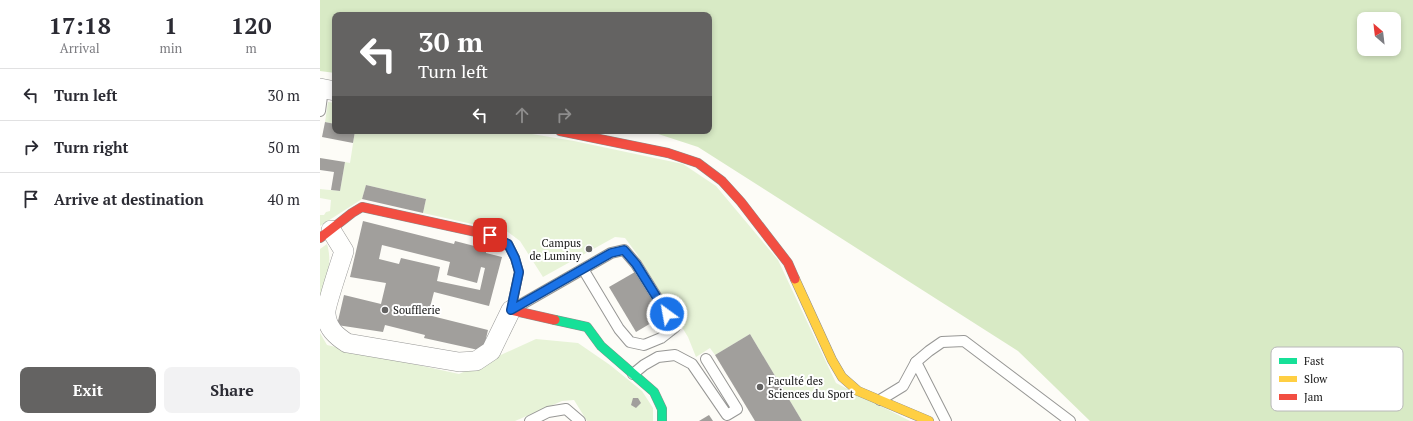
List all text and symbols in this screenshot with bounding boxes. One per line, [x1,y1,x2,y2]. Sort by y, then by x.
text: 17:18 [48,9,111,41]
text: 1 [164,9,178,41]
text: 120 [231,9,271,41]
north arrow [1357,12,1401,56]
map controls [1357,12,1401,56]
text: 30 m [418,23,483,60]
icon: left [352,28,404,80]
text: Arrival [60,39,100,57]
text: min [159,39,182,57]
text: m [246,39,257,57]
text: Turn left [418,59,488,83]
icon: left [20,84,42,106]
text: Turn left [54,85,118,105]
text: 30 m [267,85,300,105]
icon: left [469,104,491,126]
icon: ahead [511,104,533,126]
icon: right [553,104,575,126]
icon: right [20,136,42,158]
text: Turn right [54,137,129,157]
text: 50 m [267,137,300,157]
icon: arrive [20,188,42,210]
text: Arrive at destination [54,189,204,209]
text: 40 m [267,189,300,209]
pin [473,218,507,252]
icon: arrive [479,224,501,246]
place label: Campus de Luminy [529,236,581,263]
marker: Campus de Luminy [584,244,594,254]
position arrow [646,293,688,335]
place label: Soufflerie [393,303,441,317]
marker: Soufflerie [380,305,390,315]
legend [1271,347,1403,411]
text: Fast [1304,354,1324,368]
button: Exit [20,367,156,413]
button: Share [164,367,300,413]
text: Slow [1304,372,1328,386]
place label: Faculté des Sciences du Sport [768,374,854,401]
marker: Faculté des Sciences du Sport [755,382,765,392]
text: Jam [1304,390,1323,404]

